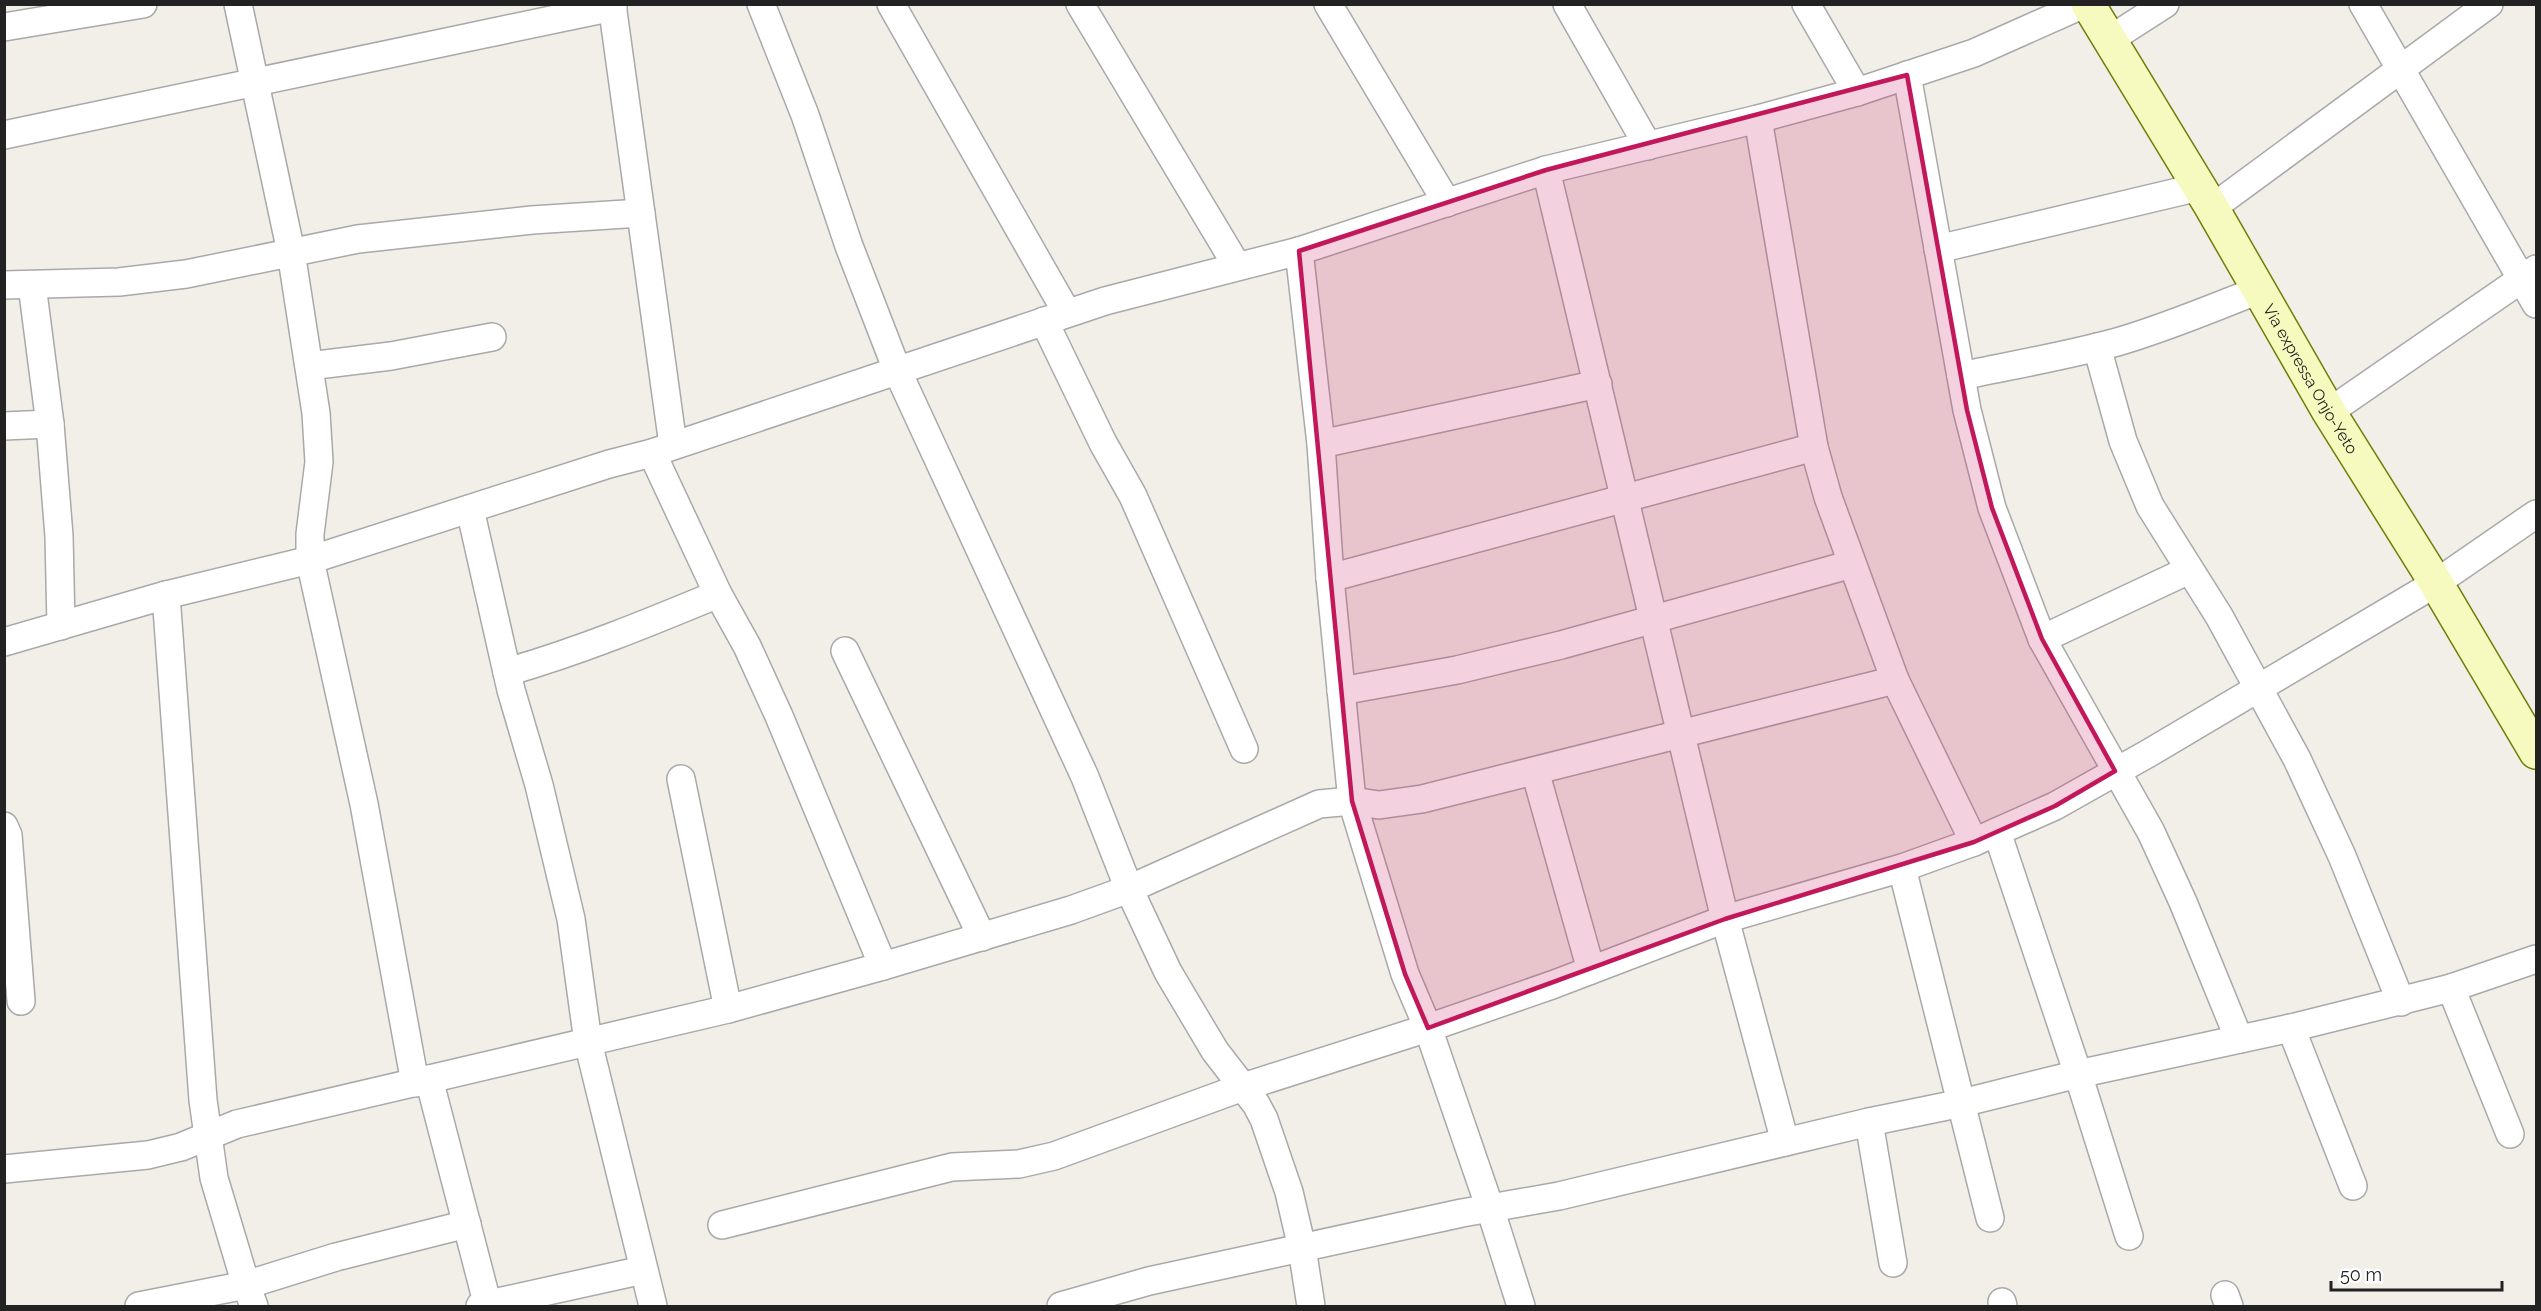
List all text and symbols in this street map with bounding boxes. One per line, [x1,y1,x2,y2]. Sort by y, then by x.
street label: Via expressa Onjo-Yeto [2259,301,2362,457]
scale bar [2331,1254,2502,1292]
text: 50 m [2340,1264,2382,1285]

